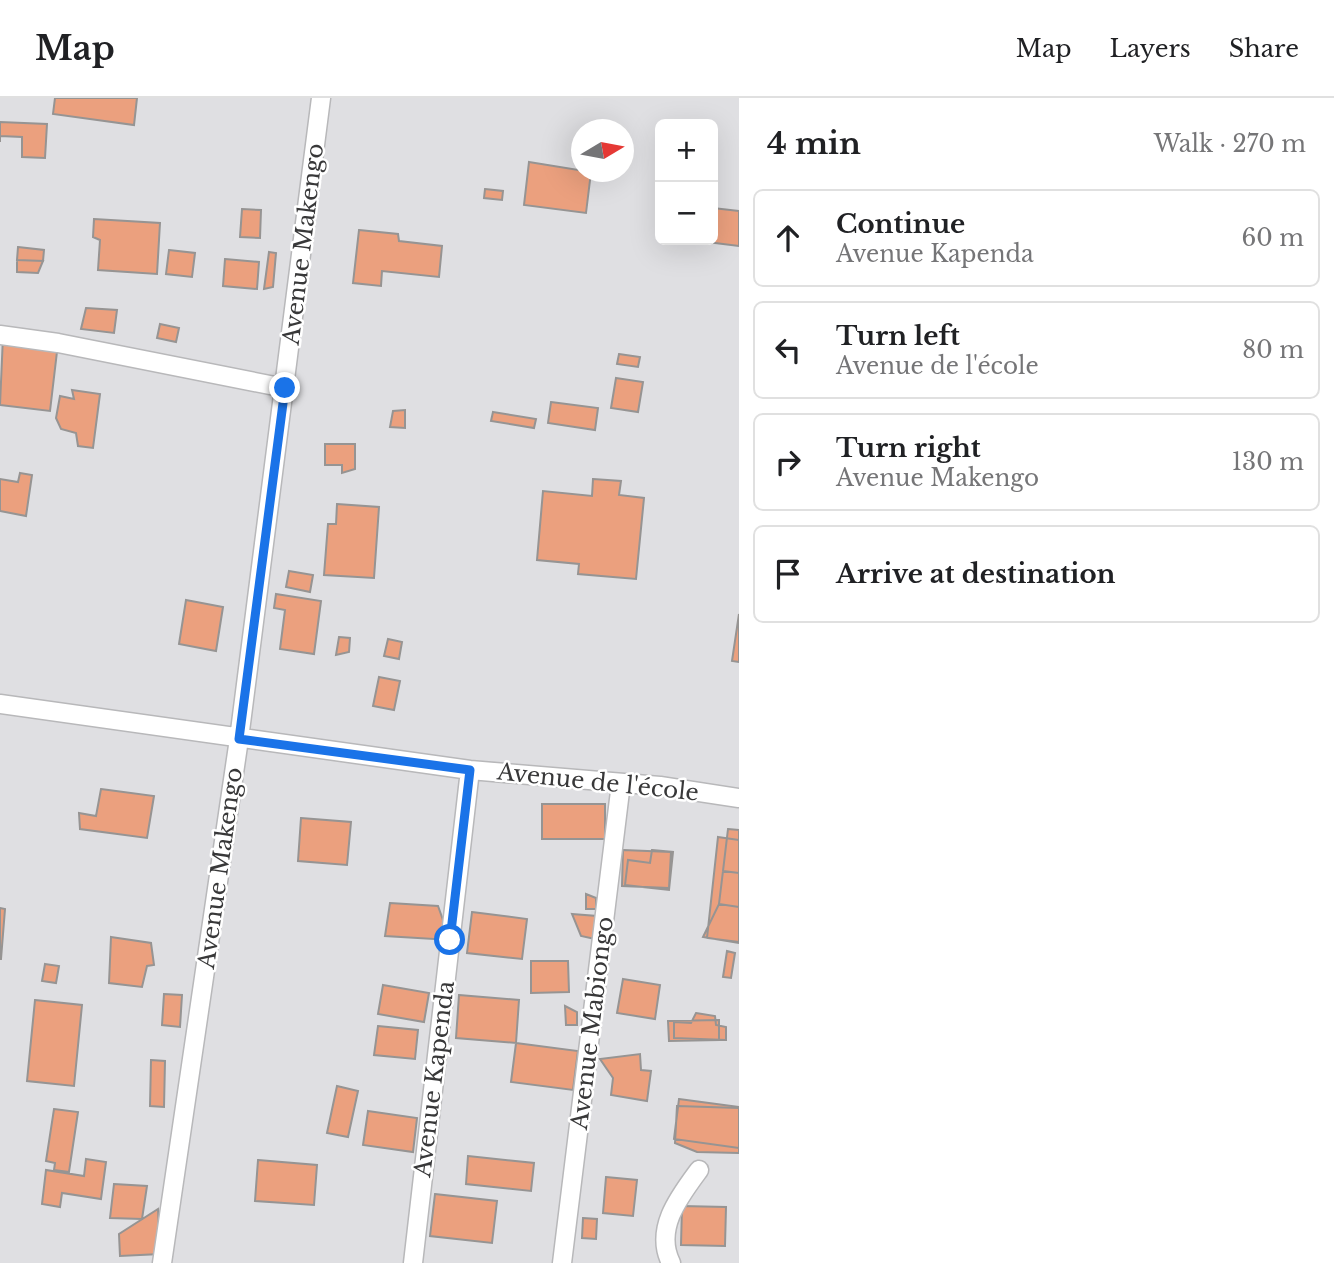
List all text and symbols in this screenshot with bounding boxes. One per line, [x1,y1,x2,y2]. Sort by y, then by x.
text: Map [35,28,115,69]
text: Map [1016,34,1072,63]
text: Layers [1110,34,1191,63]
text: Share [1229,34,1299,63]
north arrow [571,119,634,182]
map controls [655,119,718,245]
button: + [655,119,718,182]
text: 4 min [767,125,861,162]
text: Walk · 270 m [1154,130,1306,158]
street label: Avenue Makengo [277,142,329,347]
button: − [655,182,718,245]
text: Continue [836,208,965,240]
icon: ahead [769,219,807,257]
text: 60 m [1242,224,1304,252]
text: Avenue Kapenda [836,240,1034,268]
text: Turn left [836,320,960,352]
icon: left [769,331,807,369]
text: 80 m [1242,336,1304,364]
text: Avenue de l'école [836,352,1039,380]
route end [269,372,300,403]
text: Turn right [836,432,981,464]
icon: right [769,443,807,481]
text: 130 m [1232,448,1304,476]
text: Avenue Makengo [836,464,1039,492]
icon: arrive [769,555,807,593]
text: Arrive at destination [836,558,1116,590]
street label: Avenue de l'école [495,757,700,807]
street label: Avenue Makengo [192,766,248,971]
street label: Avenue Mabiongo [565,915,619,1132]
route start [434,924,465,955]
street label: Avenue Kapenda [408,979,460,1180]

